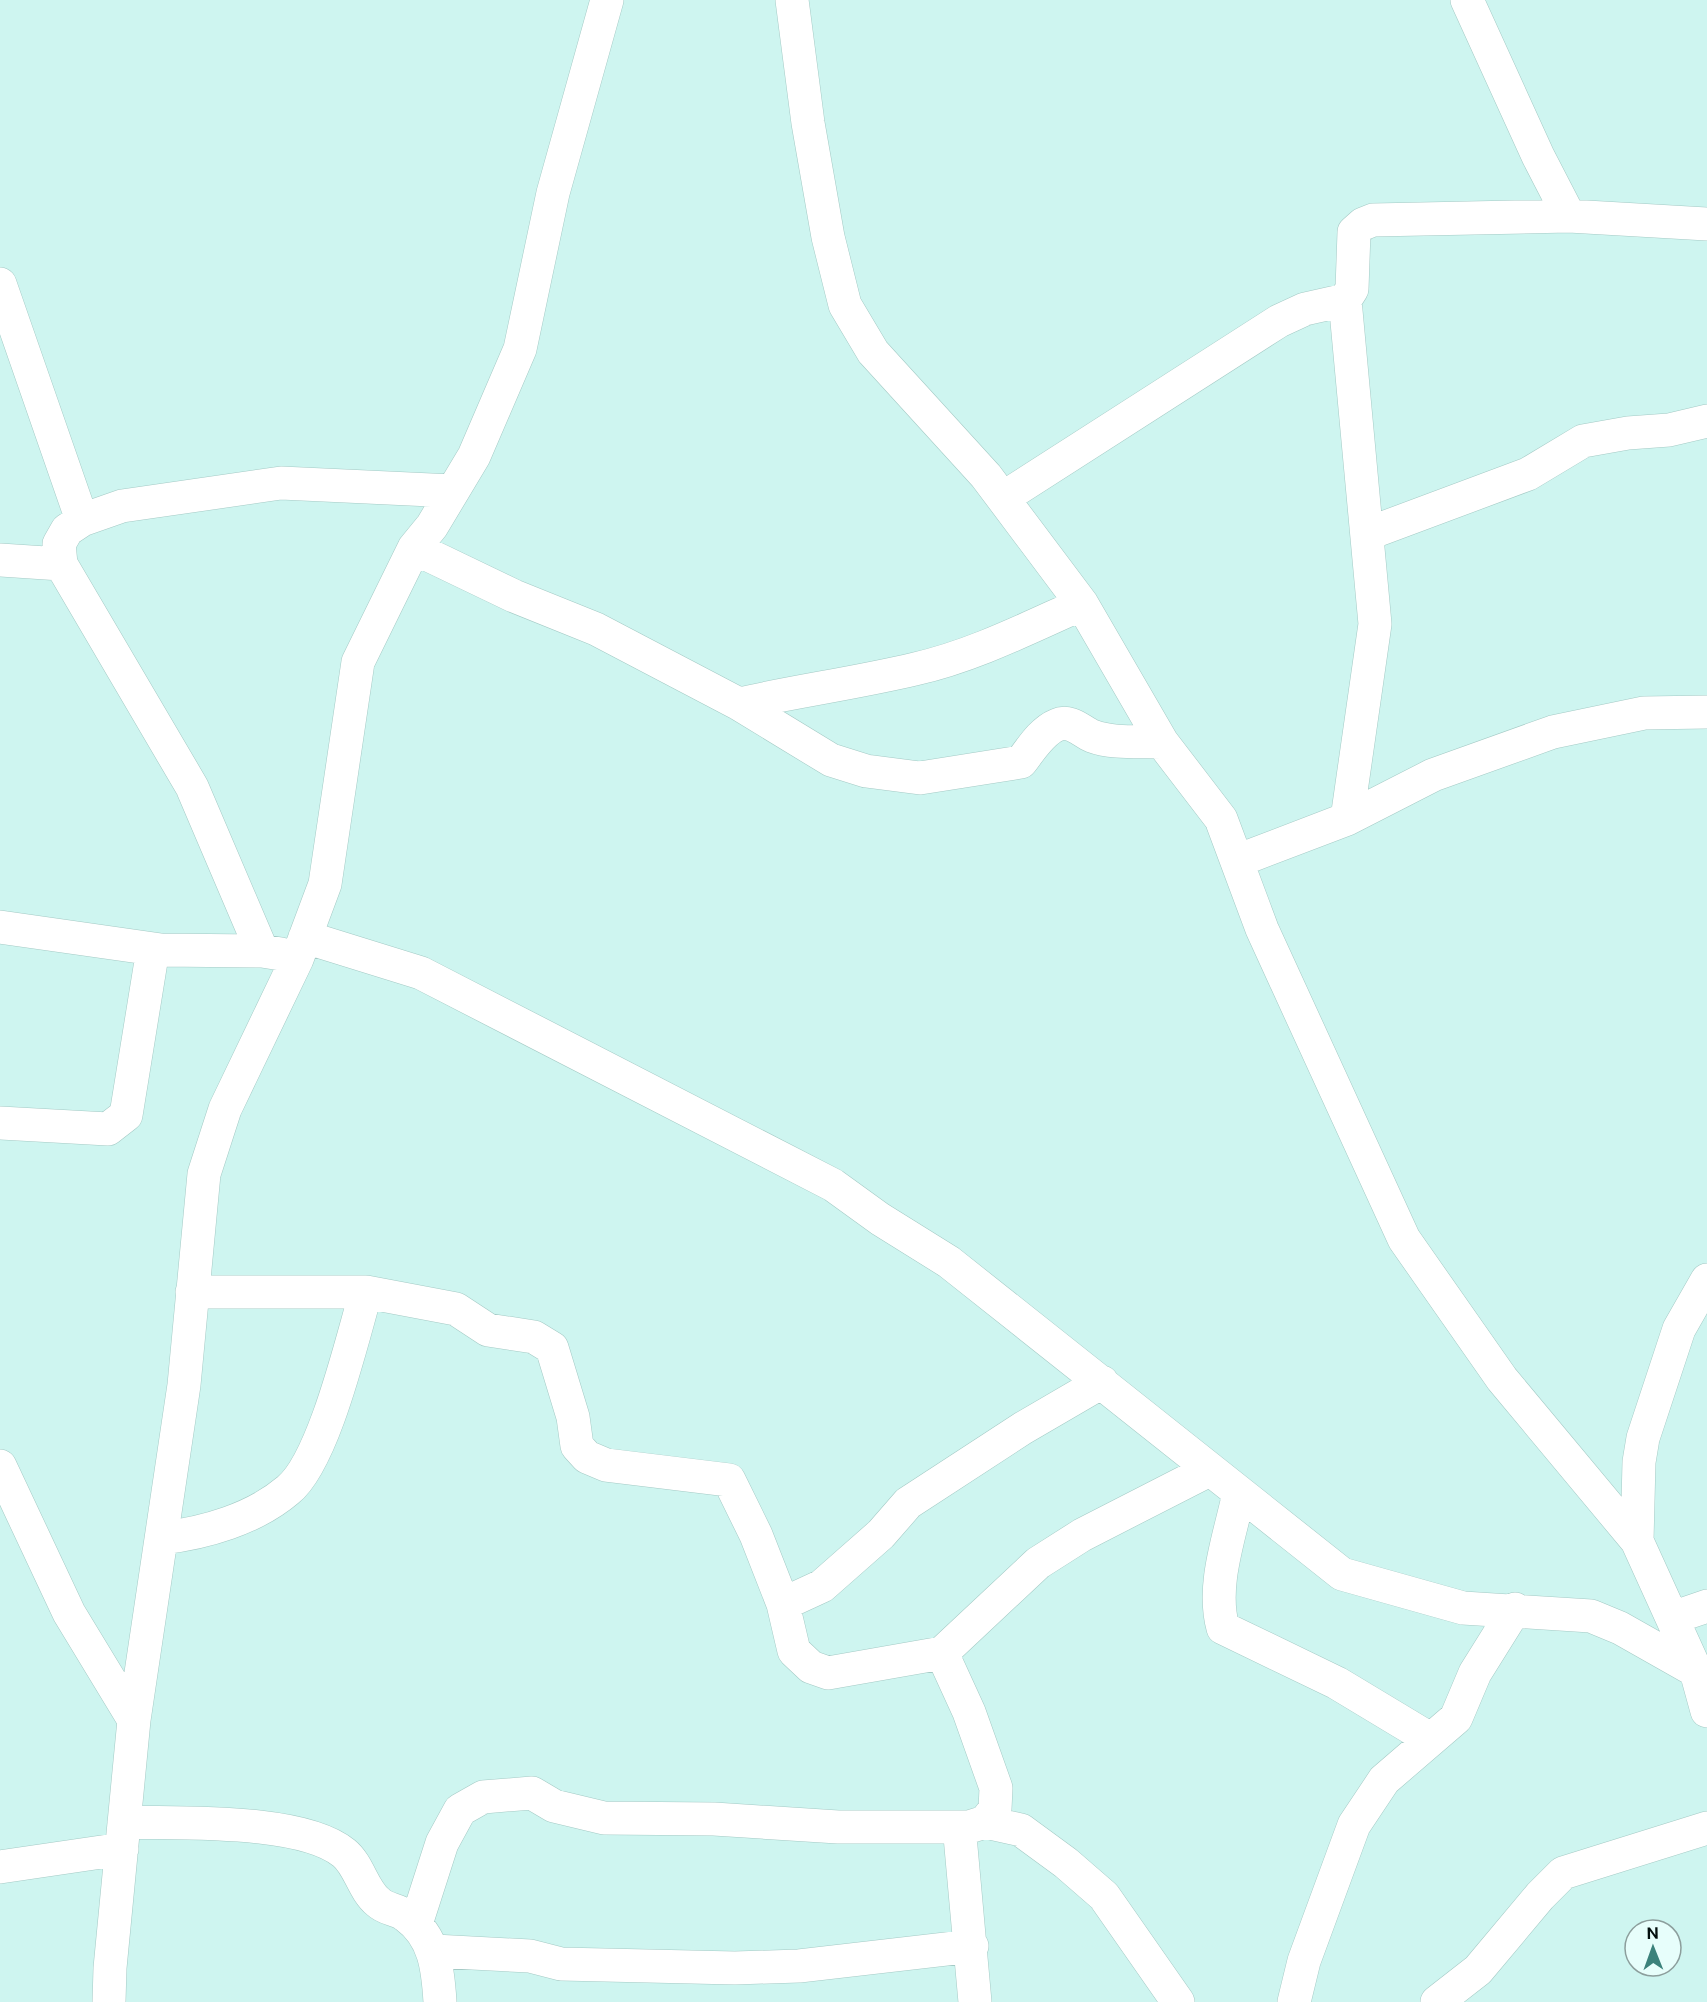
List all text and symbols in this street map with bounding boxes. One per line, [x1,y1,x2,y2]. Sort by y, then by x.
north arrow [1623,1918,1683,1978]
text: N [1646,1924,1659,1943]

